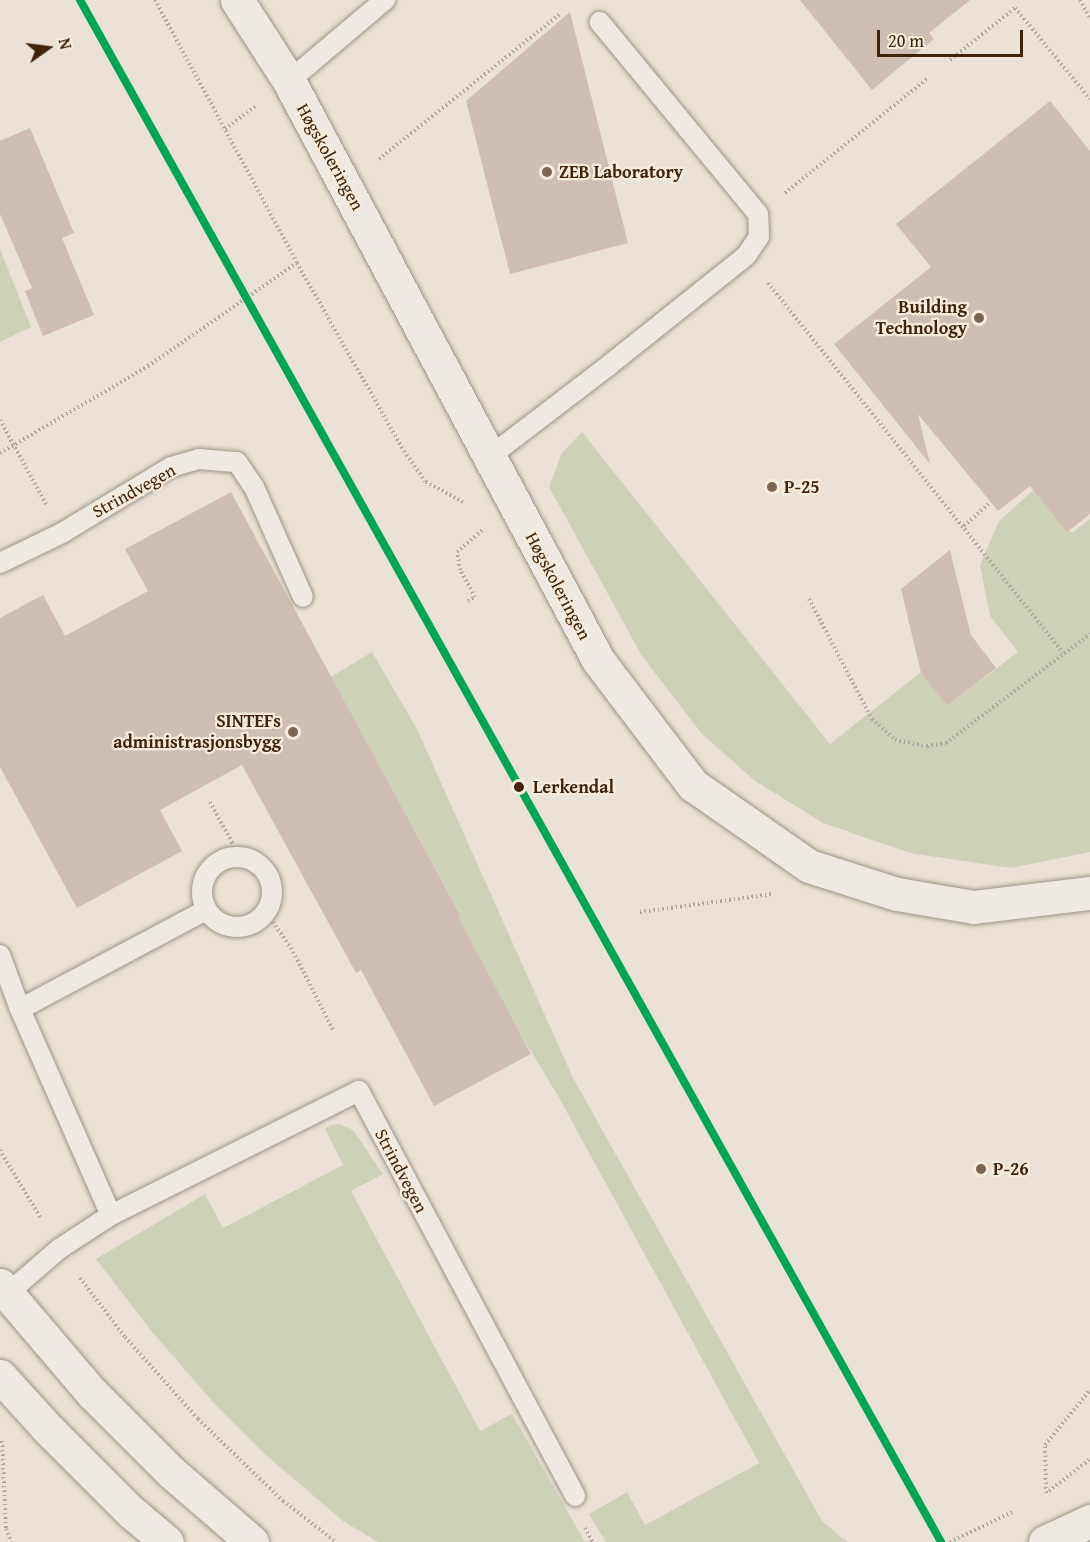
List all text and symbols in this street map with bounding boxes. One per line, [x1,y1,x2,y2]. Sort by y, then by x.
north arrow [18,18,78,78]
scale bar [880,18,1026,56]
text: 20 m [888,27,924,54]
text: N [53,36,78,52]
street label: Høgskoleringen [292,100,368,214]
place label: ZEB Laboratory [559,161,683,183]
marker: ZEB Laboratory [540,165,554,179]
place label: Building Technology [875,297,967,340]
marker: Building Technology [972,311,986,325]
street label: Strindvegen [89,459,179,523]
place label: P-25 [784,476,820,498]
marker: P-25 [765,480,779,494]
street label: Høgskoleringen [521,528,595,644]
place label: SINTEFs administrasjonsbygg [113,711,281,754]
marker: SINTEFs administrasjonsbygg [286,725,300,739]
place label: Lerkendal [533,776,614,798]
marker: Lerkendal [510,778,528,796]
street label: Strindvegen [370,1125,432,1217]
place label: P-26 [993,1158,1029,1180]
marker: P-26 [974,1162,988,1176]

